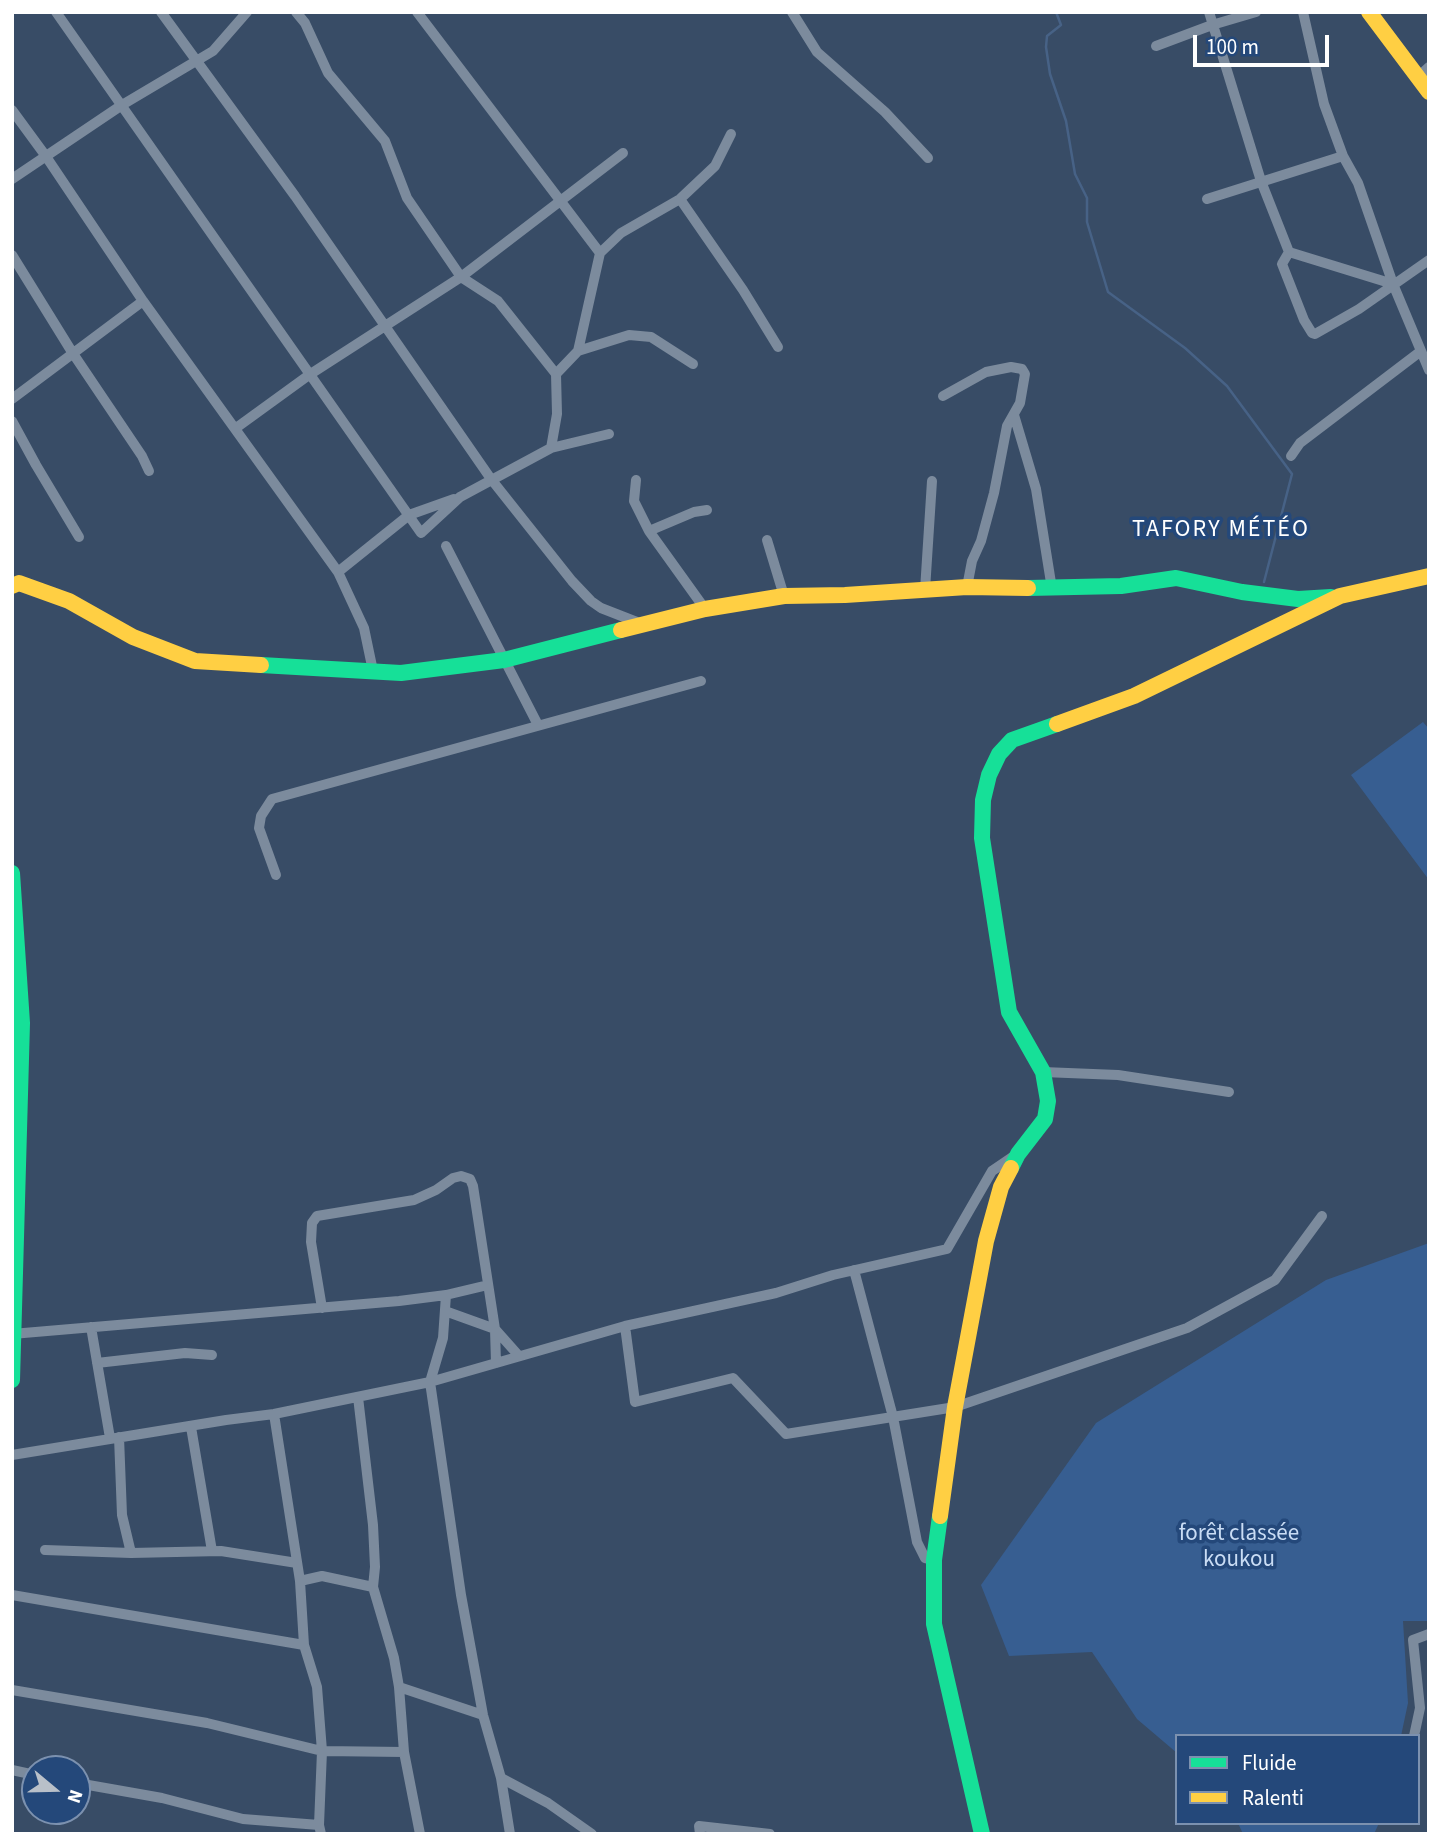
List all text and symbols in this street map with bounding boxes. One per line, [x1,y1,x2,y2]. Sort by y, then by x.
scale bar [1196,21,1332,65]
text: 100 m [1206,32,1259,62]
district label: TAFORY MÉTÉO [1134,517,1308,545]
park label: forêt classée koukou [1179,1521,1299,1575]
legend [1175,1734,1420,1825]
text: Fluide [1242,1748,1296,1778]
north arrow [21,1755,91,1825]
text: Ralenti [1242,1783,1304,1813]
text: N [60,1786,89,1807]

